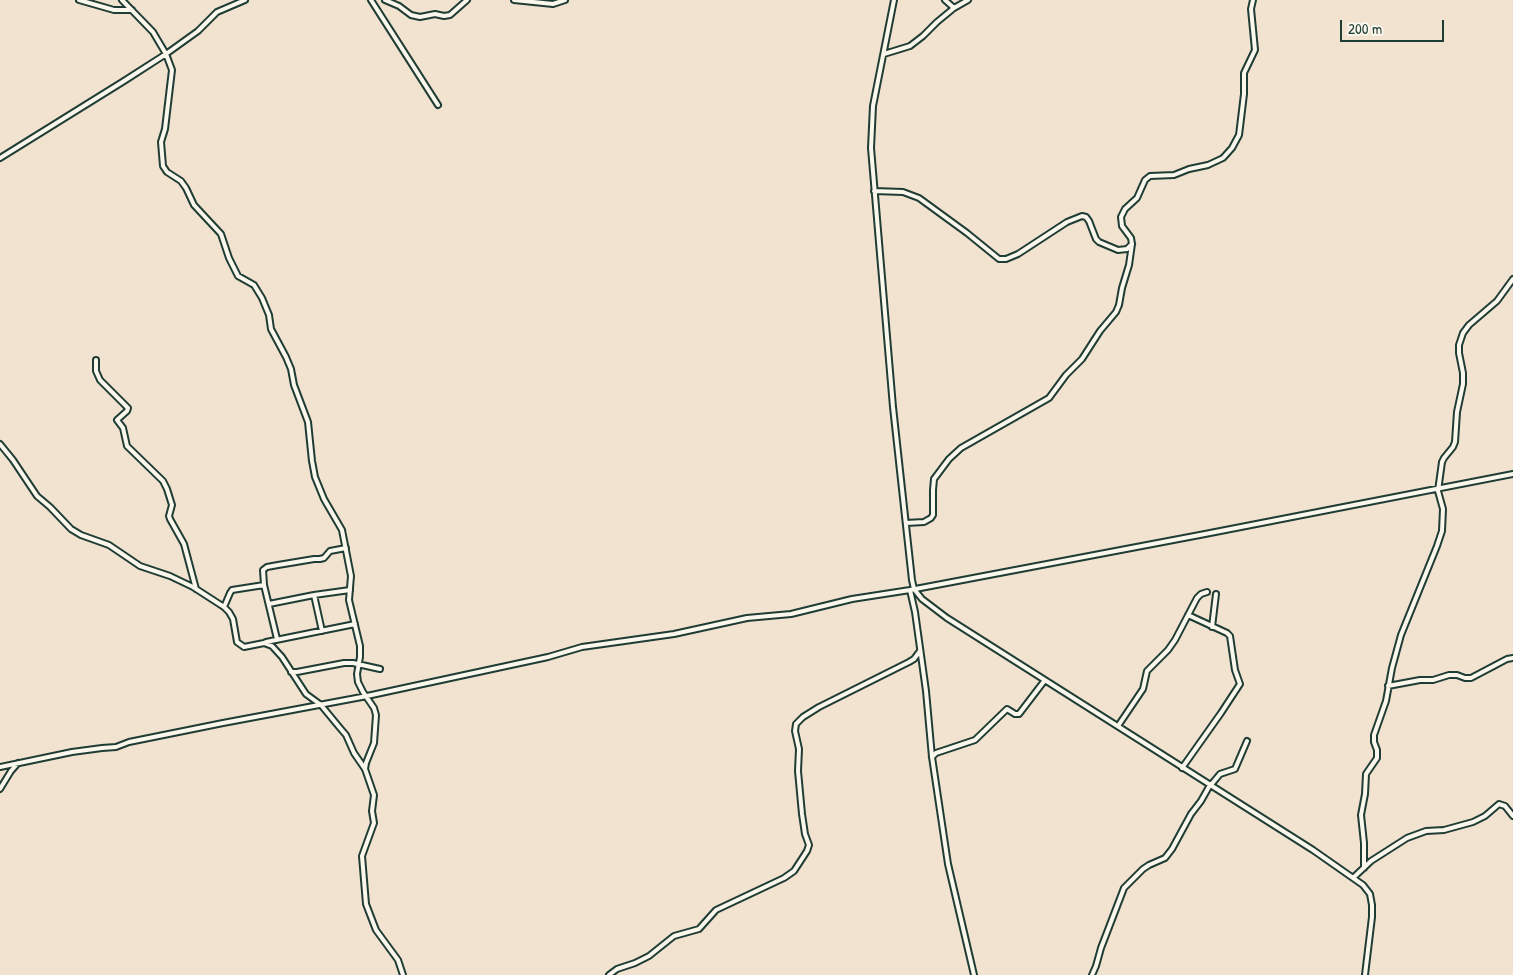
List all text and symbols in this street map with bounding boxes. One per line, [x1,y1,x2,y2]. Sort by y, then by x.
scale bar [1343,10,1447,42]
text: 200 m [1348,18,1382,39]

